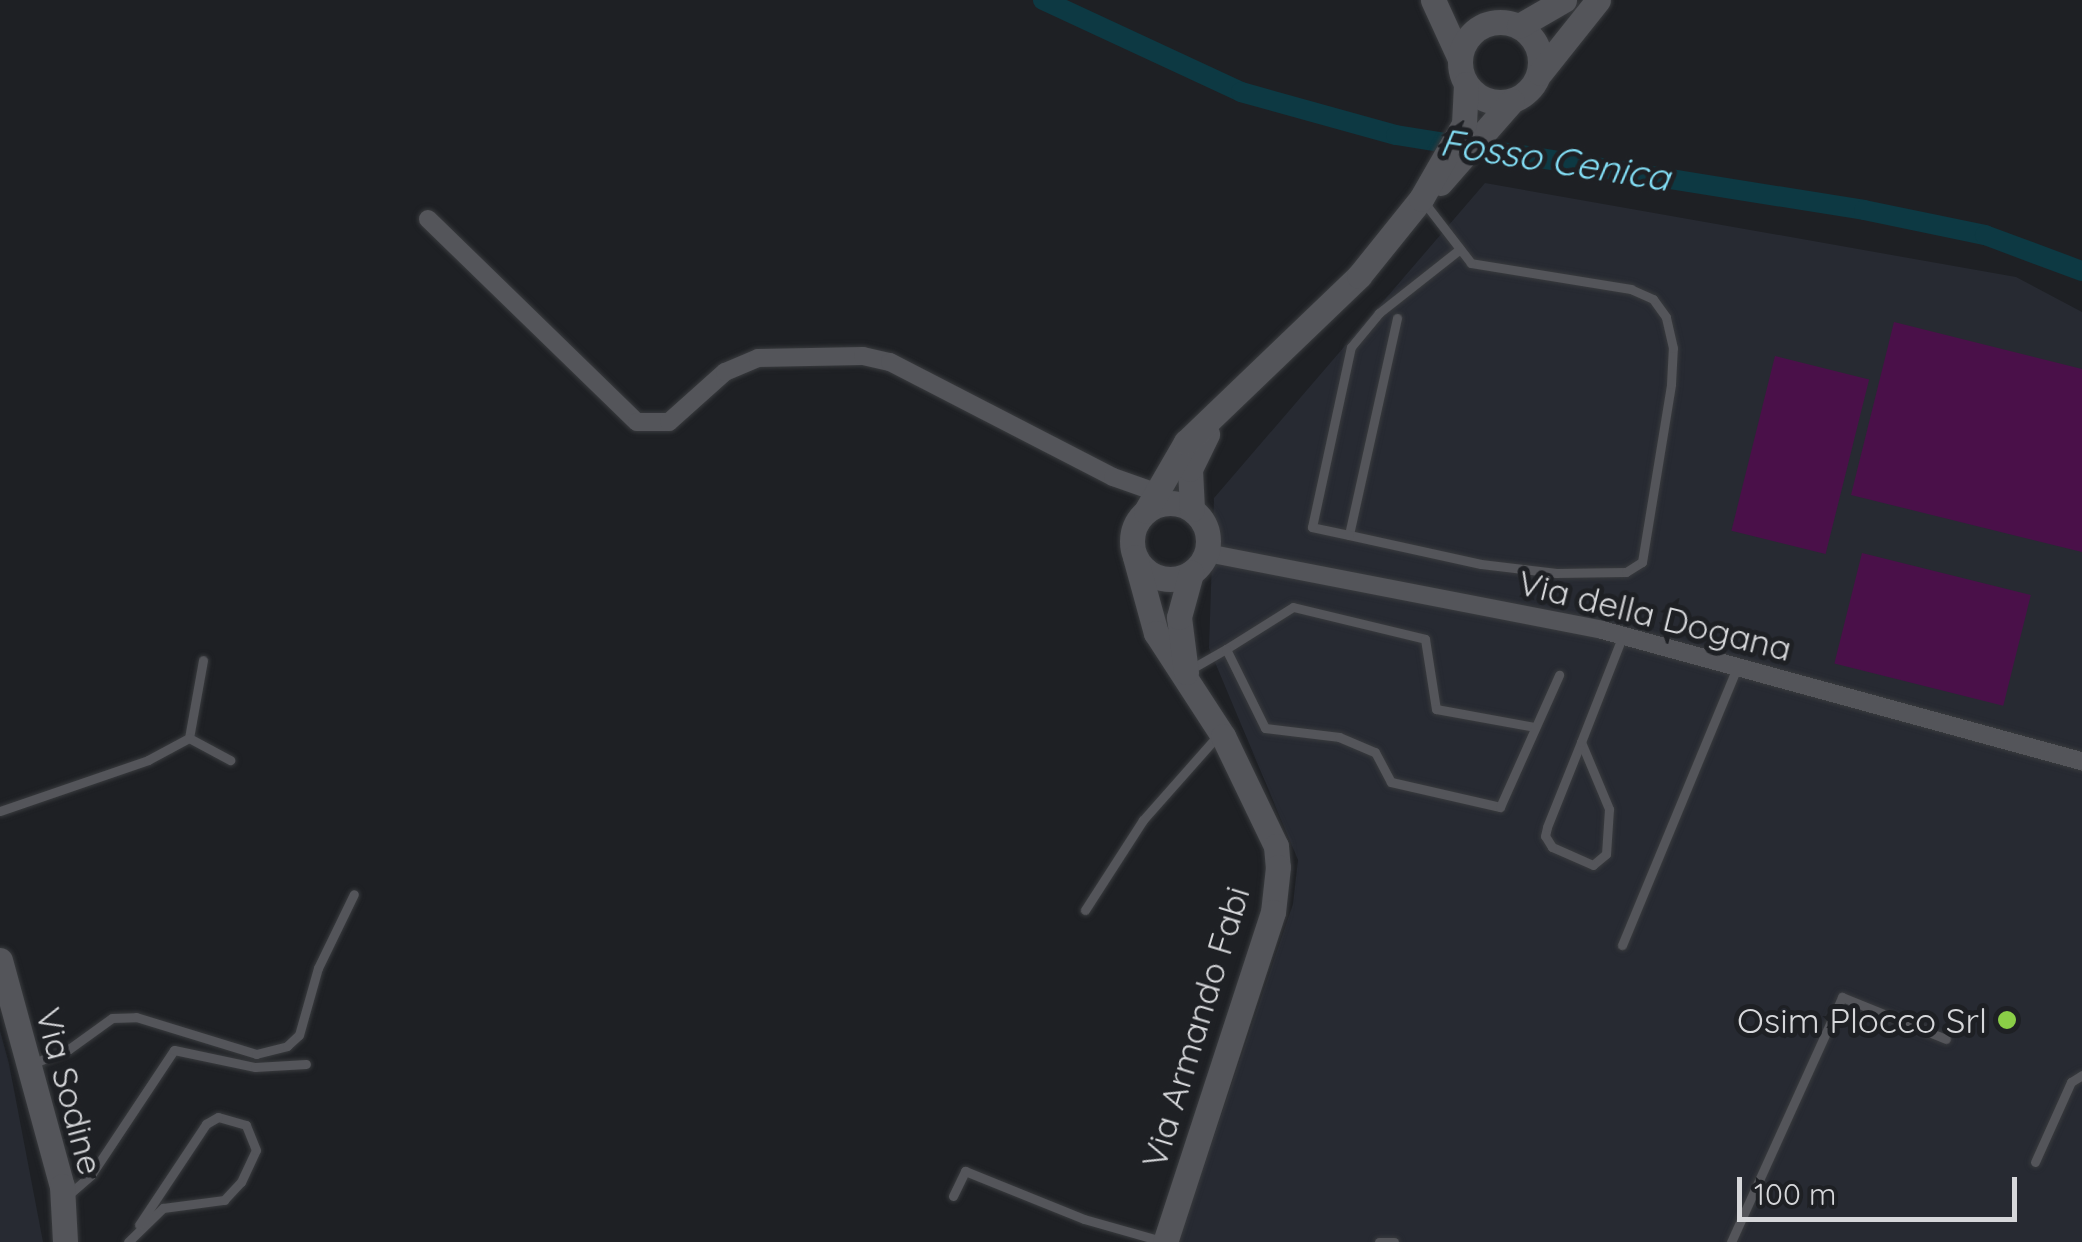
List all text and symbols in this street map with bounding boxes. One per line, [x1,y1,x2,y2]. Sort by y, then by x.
water label: Fosso Cenica [1437,119,1673,201]
street label: Via della Dogana [1514,561,1796,669]
street label: Via Armando Fabi [1132,881,1258,1173]
place label: Osim Plocco Srl [1737,999,1987,1041]
street label: Via Sodine [28,1003,112,1179]
marker: Osim Plocco Srl [1996,1009,2018,1031]
scale bar [1742,1157,2022,1219]
text: 100 m [1754,1175,1836,1213]

